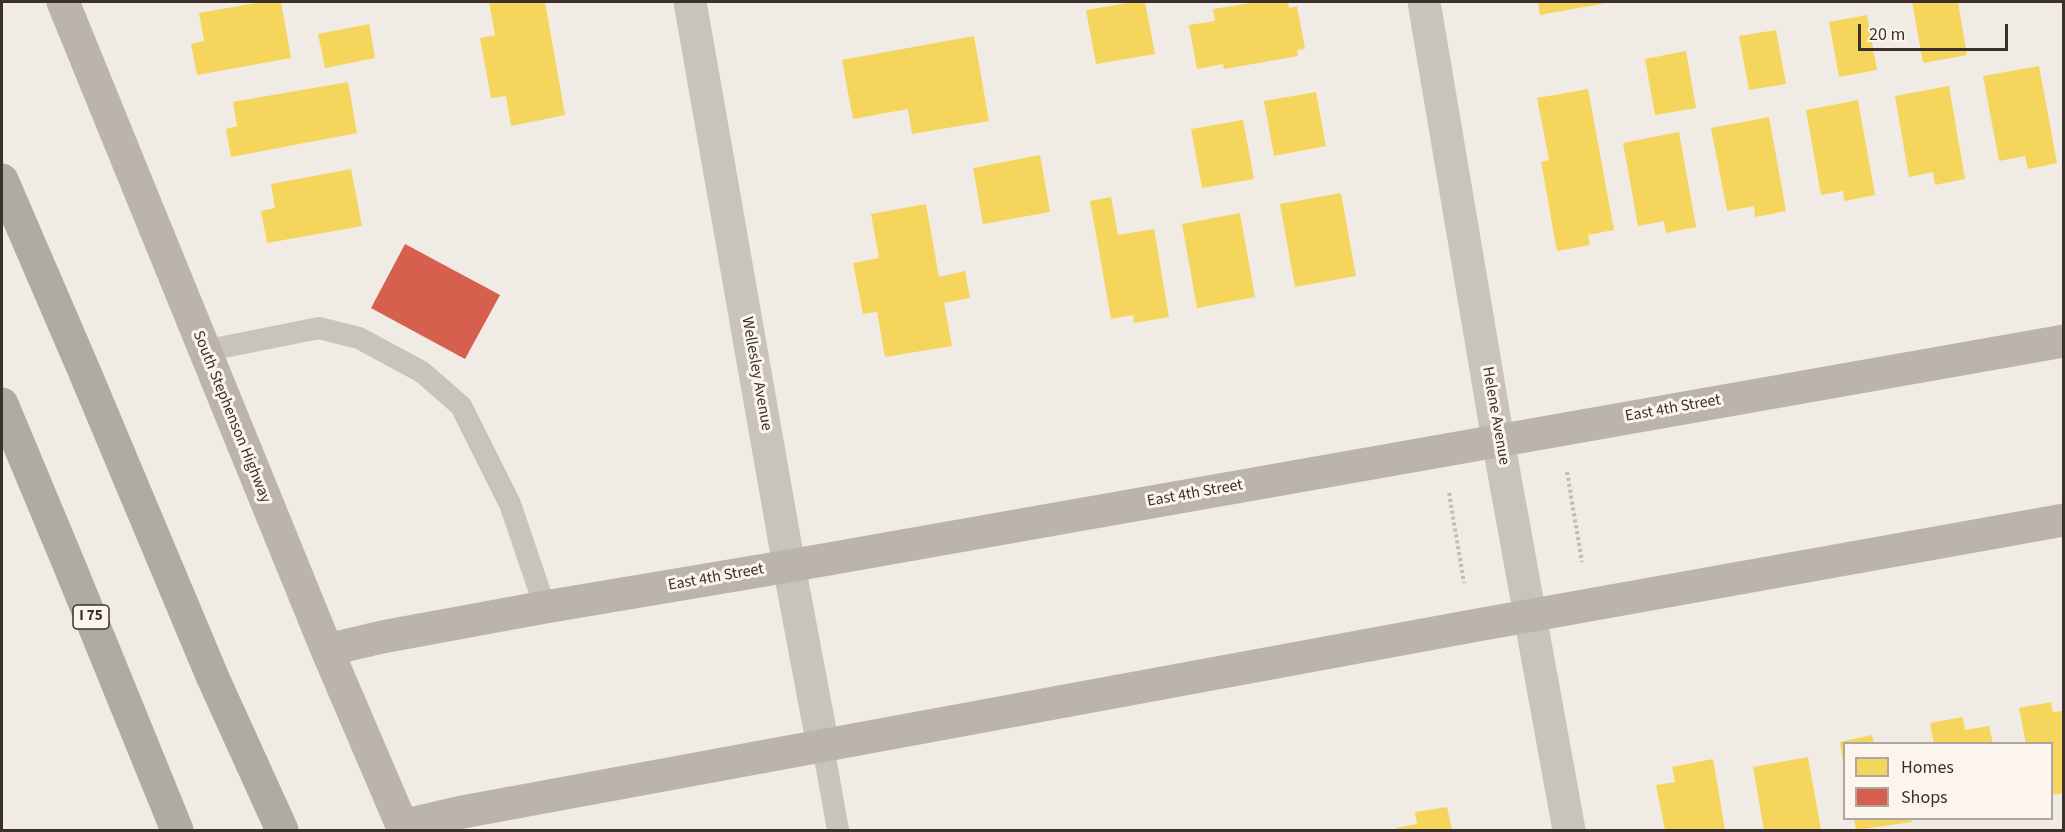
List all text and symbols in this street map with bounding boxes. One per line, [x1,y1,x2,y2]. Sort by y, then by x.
scale bar [1861,12,2011,50]
text: 20 m [1869,22,1905,47]
street label: Wellesley Avenue [737,316,775,432]
street label: South Stephenson Highway [188,328,274,506]
street label: Helene Avenue [1477,365,1513,467]
street label: East 4th Street [1624,391,1722,427]
street label: East 4th Street [1146,476,1244,512]
street label: East 4th Street [667,560,765,596]
road number: I 75 [73,605,109,629]
legend [1843,742,2053,820]
text: Homes [1901,755,1954,780]
text: Shops [1901,785,1948,810]

